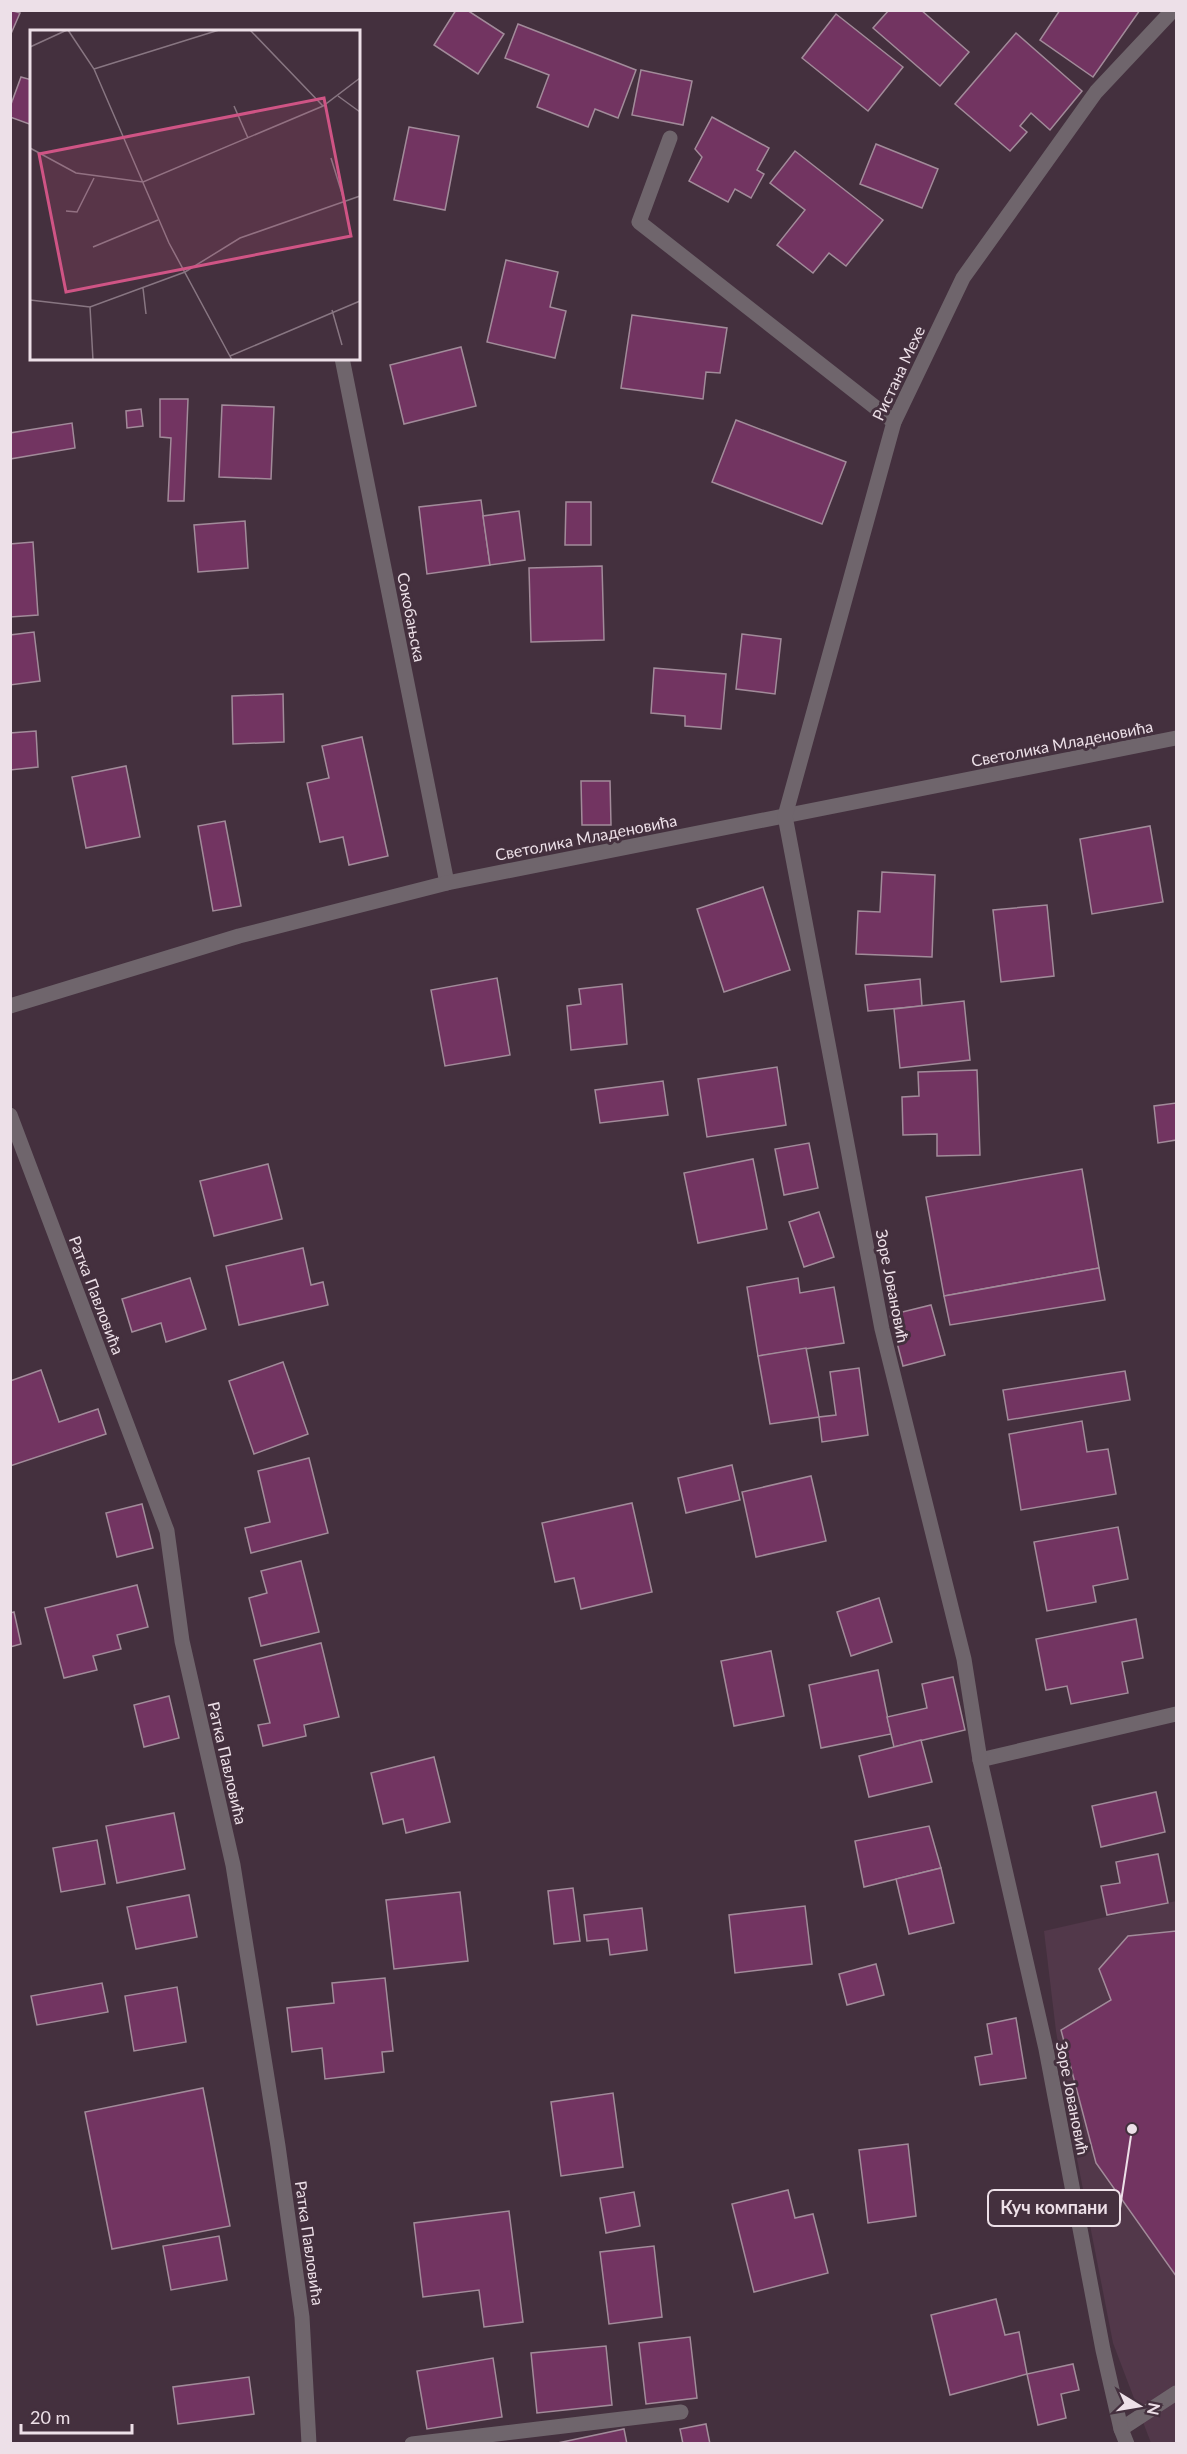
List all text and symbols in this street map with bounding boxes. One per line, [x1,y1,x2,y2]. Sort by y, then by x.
inset map [30,30,360,360]
street label: Ристана Мехе [868,323,928,423]
street label: Сокобањска [394,571,430,663]
street label: Светолика Младеновића [970,716,1154,770]
street label: Светолика Младеновића [494,810,678,864]
street label: Зоре Јовановић [873,1228,913,1344]
street label: Ратка Павловића [66,1233,128,1357]
street label: Ратка Павловића [205,1700,251,1826]
street label: Зоре Јовановић [1053,2040,1093,2156]
street label: Ратка Павловића [292,2180,328,2306]
callout: Куч компани [988,2190,1120,2226]
text: Куч компани [1000,2196,1108,2218]
north arrow [1109,2376,1169,2436]
scale bar [21,2397,132,2435]
text: N [1144,2401,1165,2417]
text: 20 m [30,2406,70,2428]

